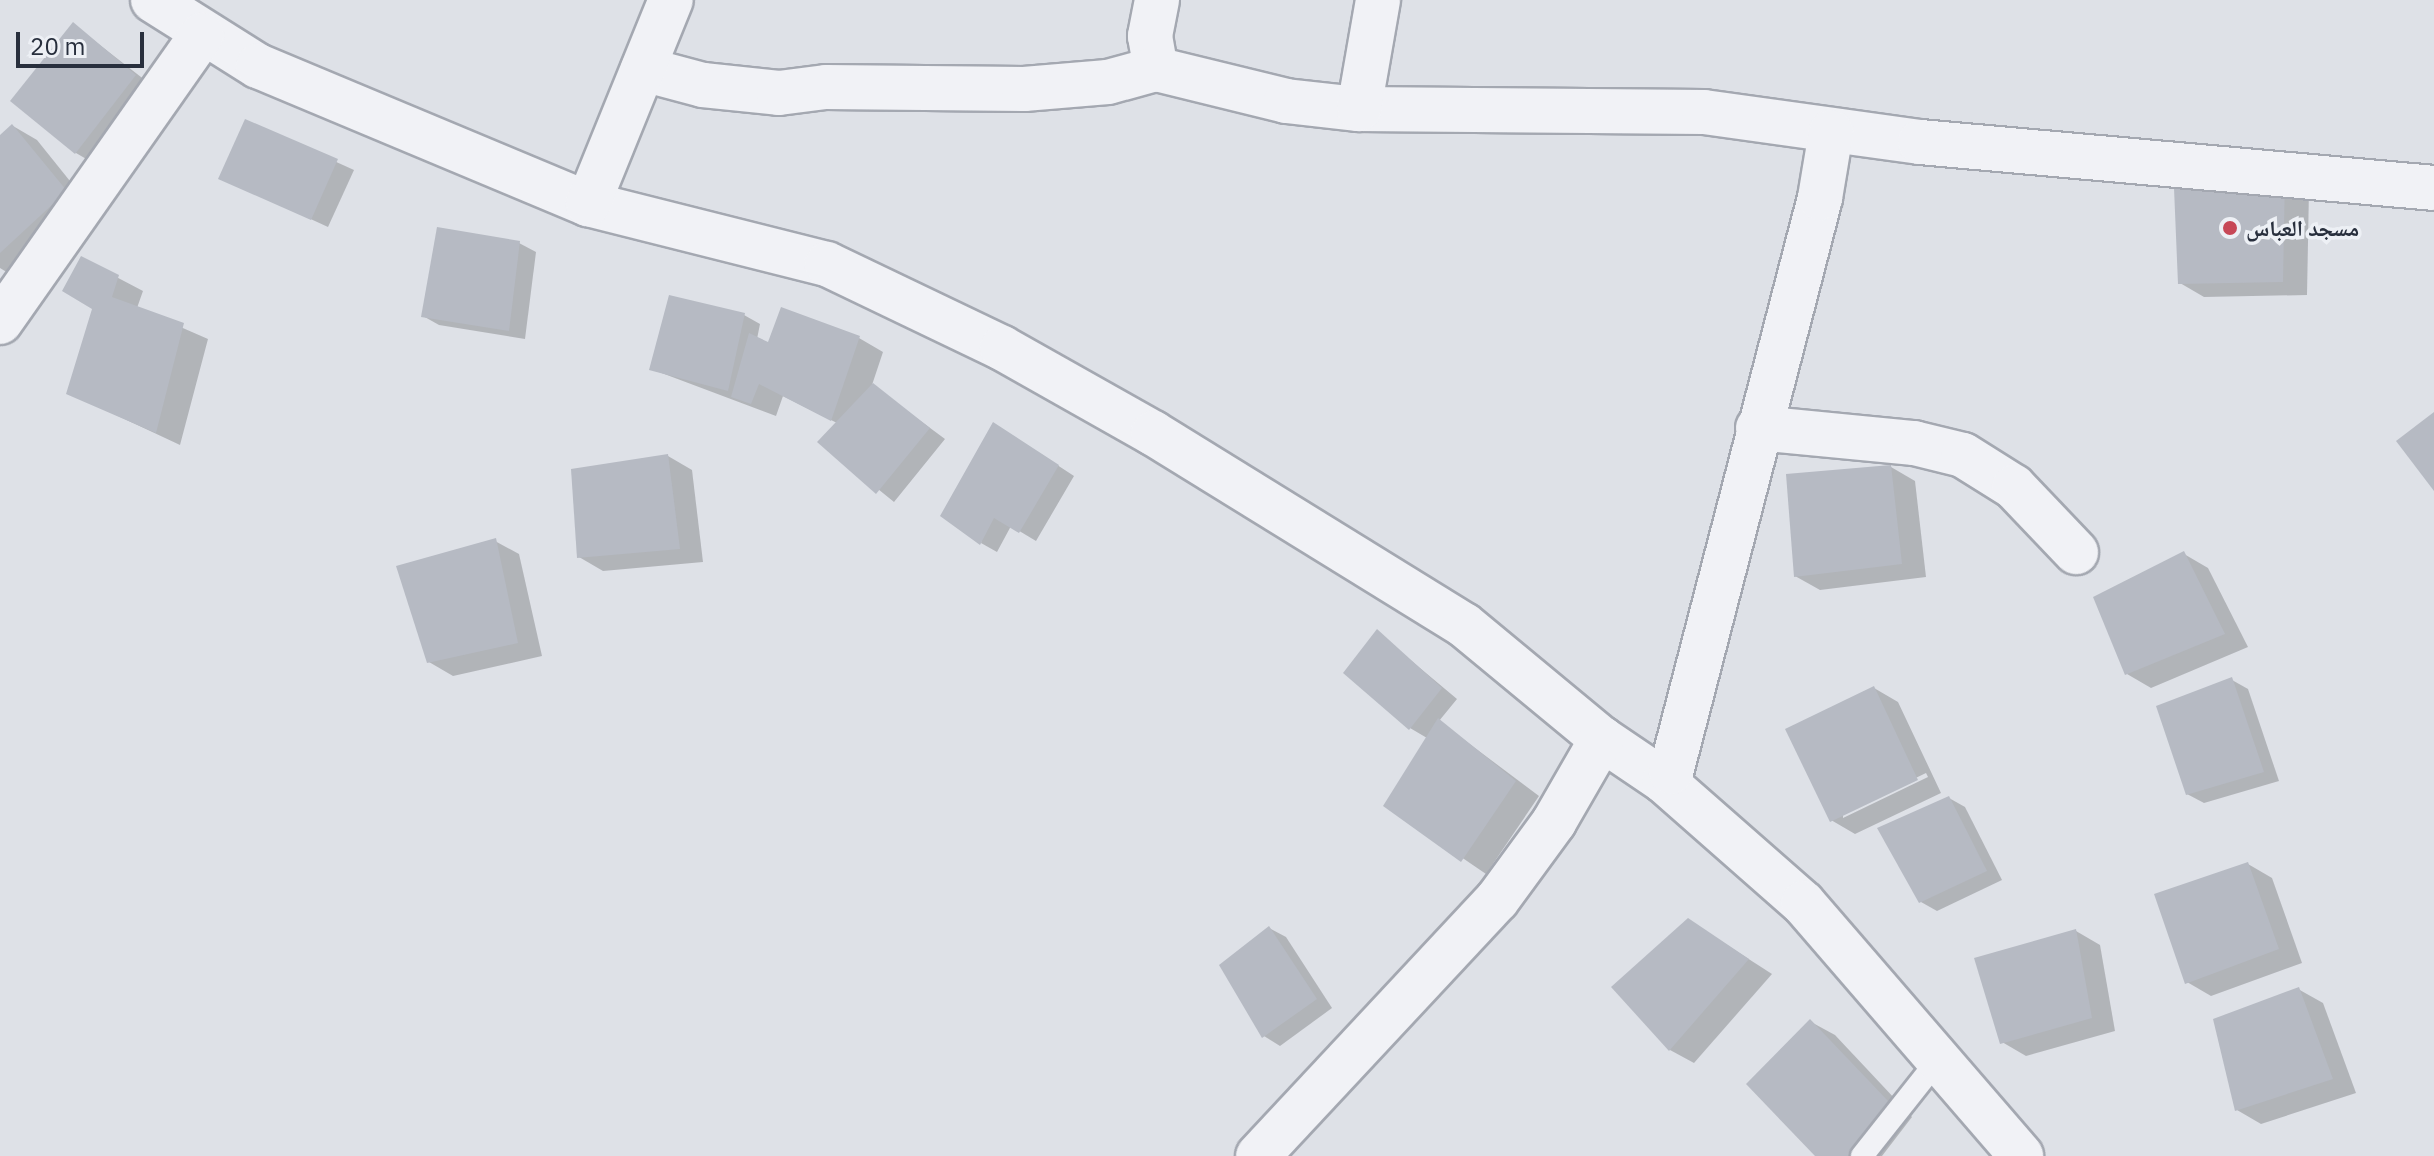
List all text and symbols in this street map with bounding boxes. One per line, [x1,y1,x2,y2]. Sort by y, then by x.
scale bar [20,16,148,66]
text: 20 m [30,30,85,62]
place label: مسجد العباس [2246,215,2359,241]
marker: مسجد العباس [2221,219,2239,237]

